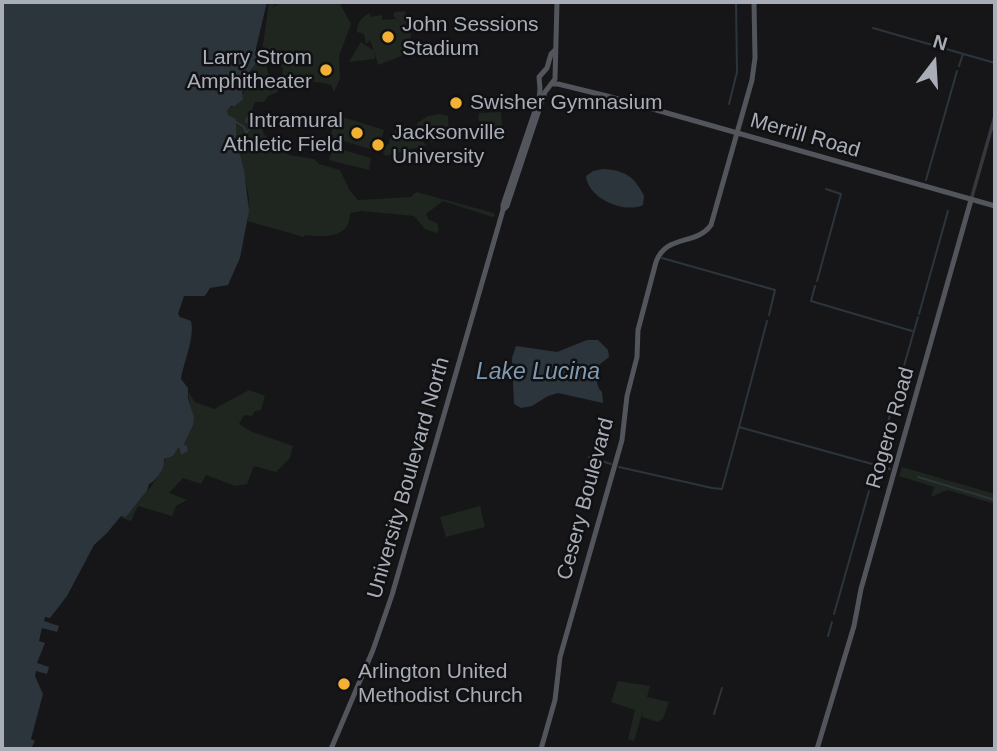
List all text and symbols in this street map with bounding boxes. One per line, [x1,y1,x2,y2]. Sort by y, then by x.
place label: John Sessions Stadium [402,12,539,62]
north arrow [899,28,969,98]
marker: John Sessions Stadium [380,29,396,45]
text: N [931,30,950,54]
place label: Larry Strom Amphitheater [187,45,312,95]
marker: Larry Strom Amphitheater [318,62,334,78]
place label: Swisher Gymnasium [470,90,663,116]
marker: Swisher Gymnasium [448,95,464,111]
place label: Intramural Athletic Field [223,108,343,158]
street label: Merrill Road [747,108,863,164]
place label: Jacksonville University [392,120,505,170]
marker: Intramural Athletic Field [349,125,365,141]
marker: Jacksonville University [370,137,386,153]
street label: University Boulevard North [362,354,456,602]
water label: Lake Lucina [476,359,600,387]
street label: Rogero Road [862,364,920,492]
street label: Cesery Boulevard [552,415,620,583]
place label: Arlington United Methodist Church [358,659,523,709]
marker: Arlington United Methodist Church [336,676,352,692]

